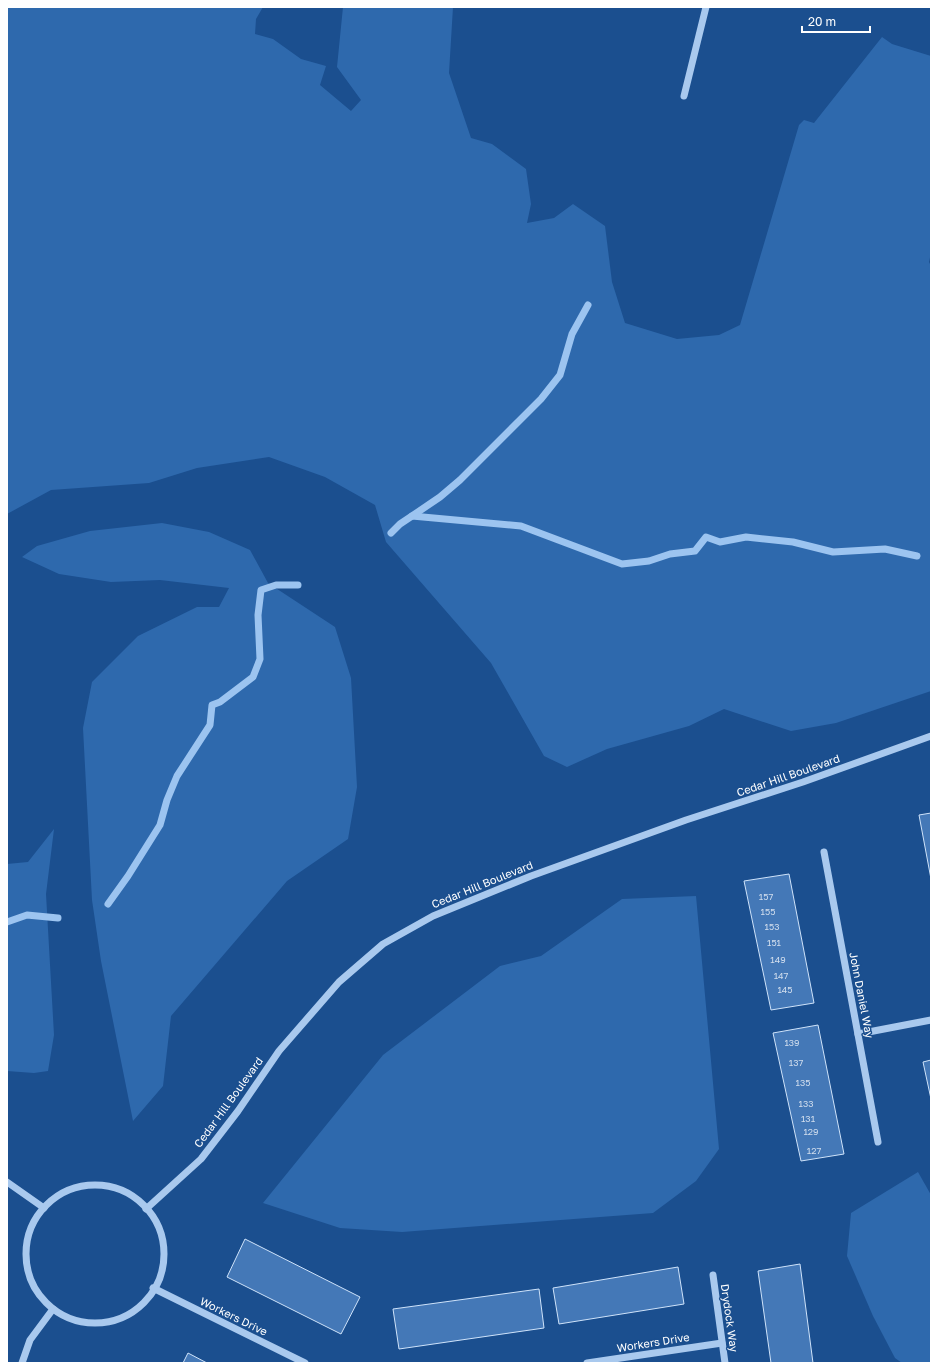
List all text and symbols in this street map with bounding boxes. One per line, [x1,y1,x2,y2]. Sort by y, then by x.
scale bar [802,8,870,34]
text: 20 m [808,14,836,29]
street label: Cedar Hill Boulevard [735,751,841,799]
street label: Cedar Hill Boulevard [429,858,535,910]
house number: 157 [759,891,773,902]
house number: 155 [761,906,775,917]
house number: 153 [765,921,779,932]
house number: 151 [767,937,782,948]
street label: John Daniel Way [847,951,877,1039]
house number: 149 [770,954,786,965]
house number: 147 [774,970,789,981]
house number: 145 [777,984,793,995]
house number: 139 [784,1037,800,1048]
street label: Cedar Hill Boulevard [191,1054,265,1150]
house number: 137 [789,1057,803,1068]
house number: 135 [796,1077,810,1088]
house number: 133 [799,1098,813,1109]
house number: 131 [801,1113,816,1124]
house number: 129 [803,1126,819,1137]
house number: 127 [807,1145,821,1156]
street label: Drydock Way [719,1283,741,1353]
street label: Workers Drive [198,1294,270,1338]
street label: Workers Drive [616,1330,690,1354]

